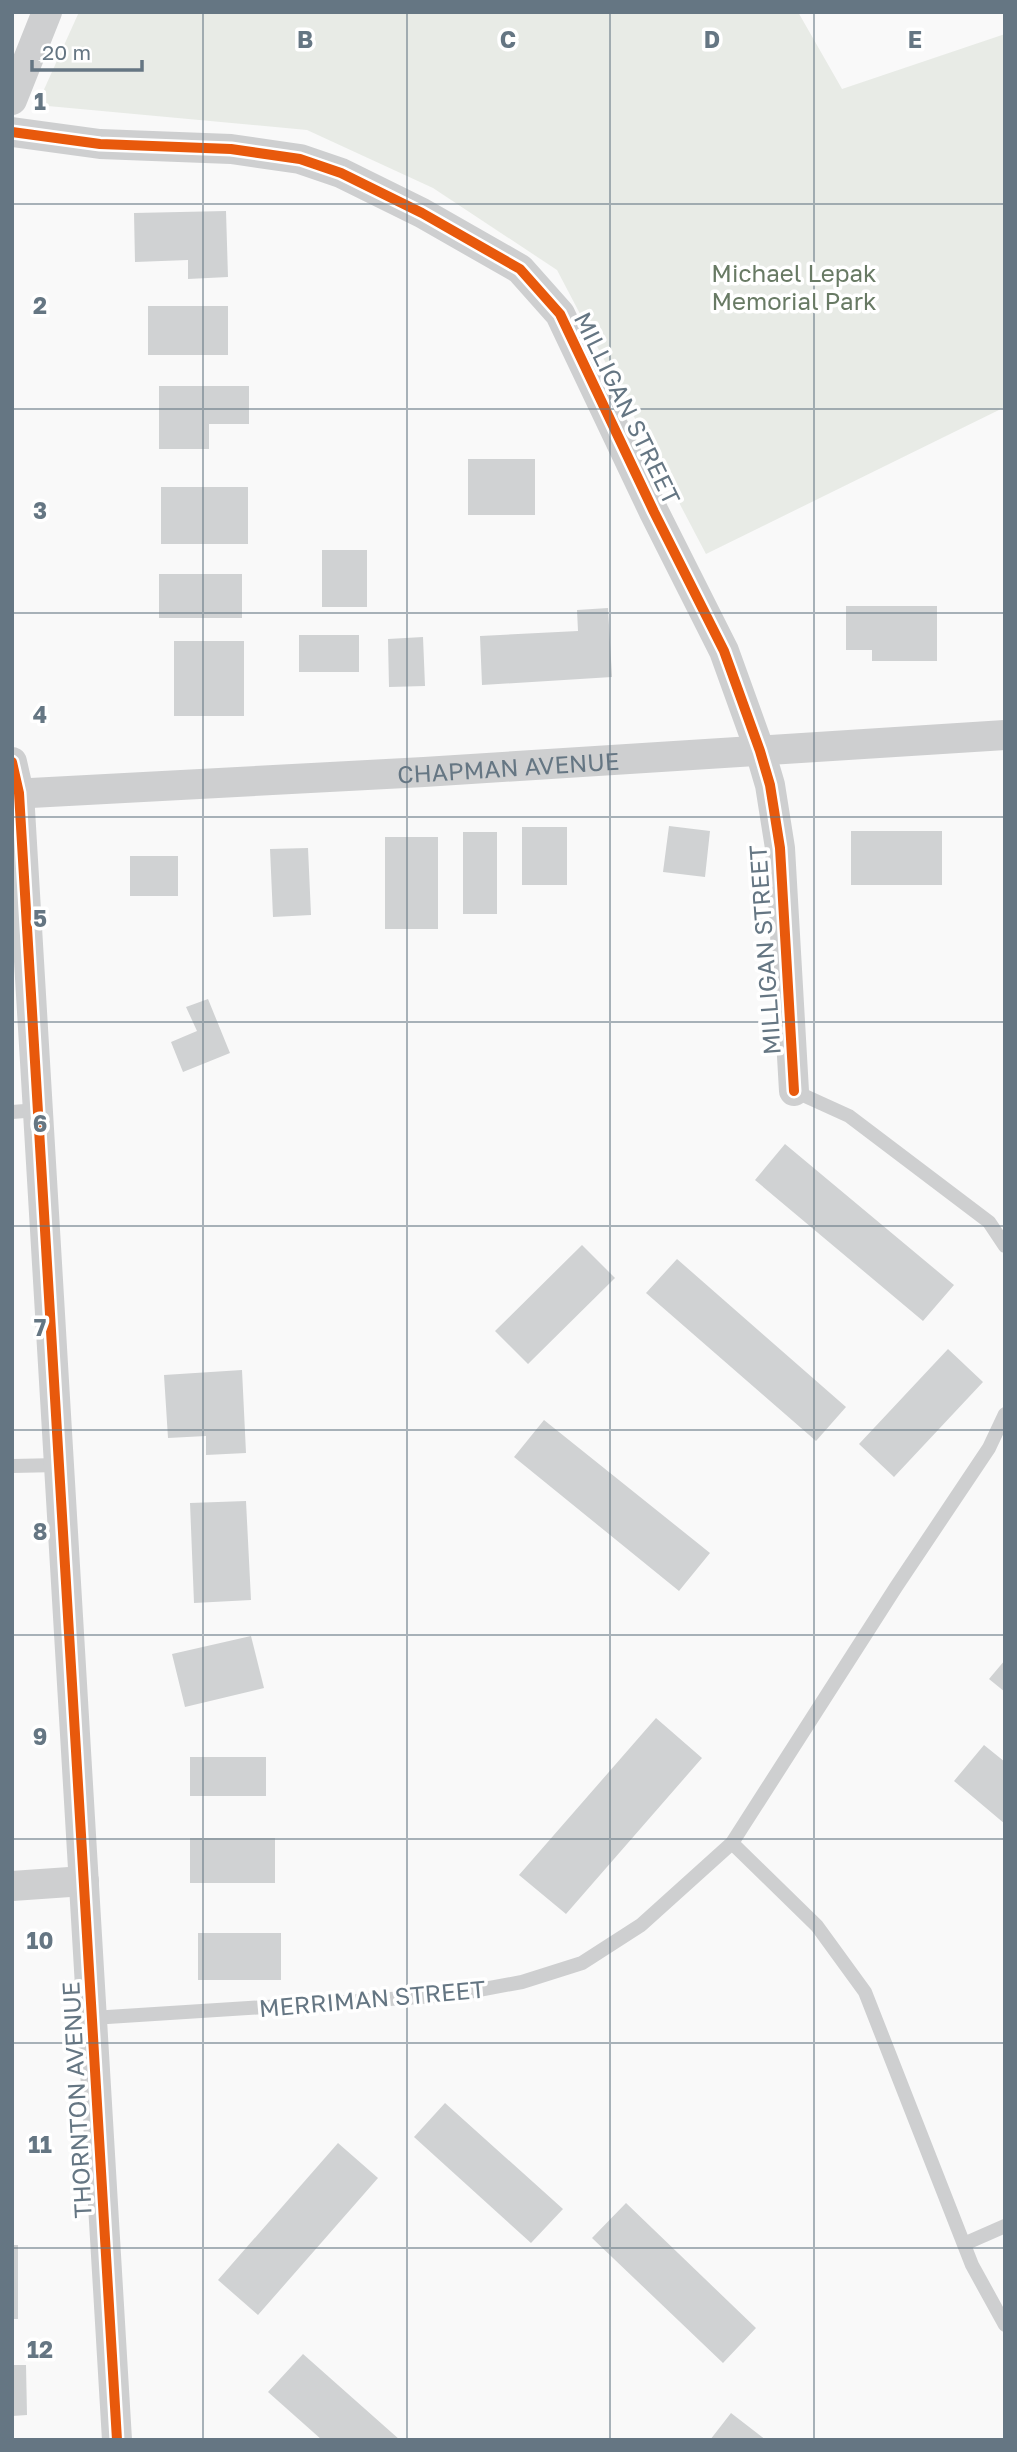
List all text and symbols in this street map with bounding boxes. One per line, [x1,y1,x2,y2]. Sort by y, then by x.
text: B [297,25,313,53]
text: C [500,25,516,53]
text: D [704,25,720,53]
text: E [908,25,922,53]
scale bar [32,28,142,72]
text: 20 m [42,39,91,65]
text: 1 [34,87,46,115]
park label: Michael Lepak Memorial Park [711,258,877,315]
text: 2 [33,291,47,319]
street label: MILLIGAN STREET [569,307,687,509]
text: 3 [33,496,47,524]
text: 4 [33,700,47,728]
street label: CHAPMAN AVENUE [396,745,620,788]
street label: MILLIGAN STREET [742,844,786,1056]
text: 5 [33,904,47,932]
text: 6 [33,1109,47,1137]
text: 7 [34,1313,46,1341]
text: 8 [33,1517,47,1545]
text: 9 [33,1722,47,1750]
text: 10 [27,1926,53,1954]
street label: MERRIMAN STREET [258,1974,487,2022]
street label: THORNTON AVENUE [55,1981,97,2219]
text: 11 [28,2130,52,2158]
text: 12 [27,2335,53,2363]

